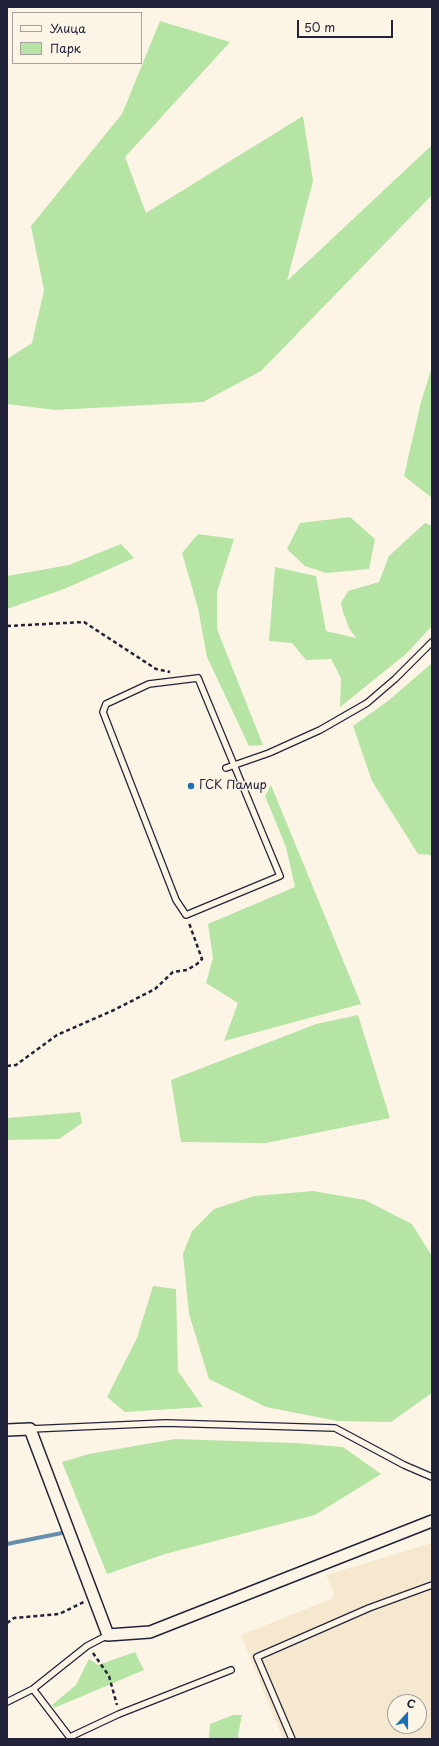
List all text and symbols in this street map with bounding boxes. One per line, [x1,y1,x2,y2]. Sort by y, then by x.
legend [12,12,142,64]
scale bar [299,12,395,38]
text: 50 m [304,18,335,36]
text: Улица [50,19,86,37]
text: Парк [50,39,81,57]
place label: ГСК Памир [199,779,267,793]
marker: ГСК Памир [186,781,196,791]
north arrow [387,1694,427,1734]
text: С [404,1694,418,1713]

